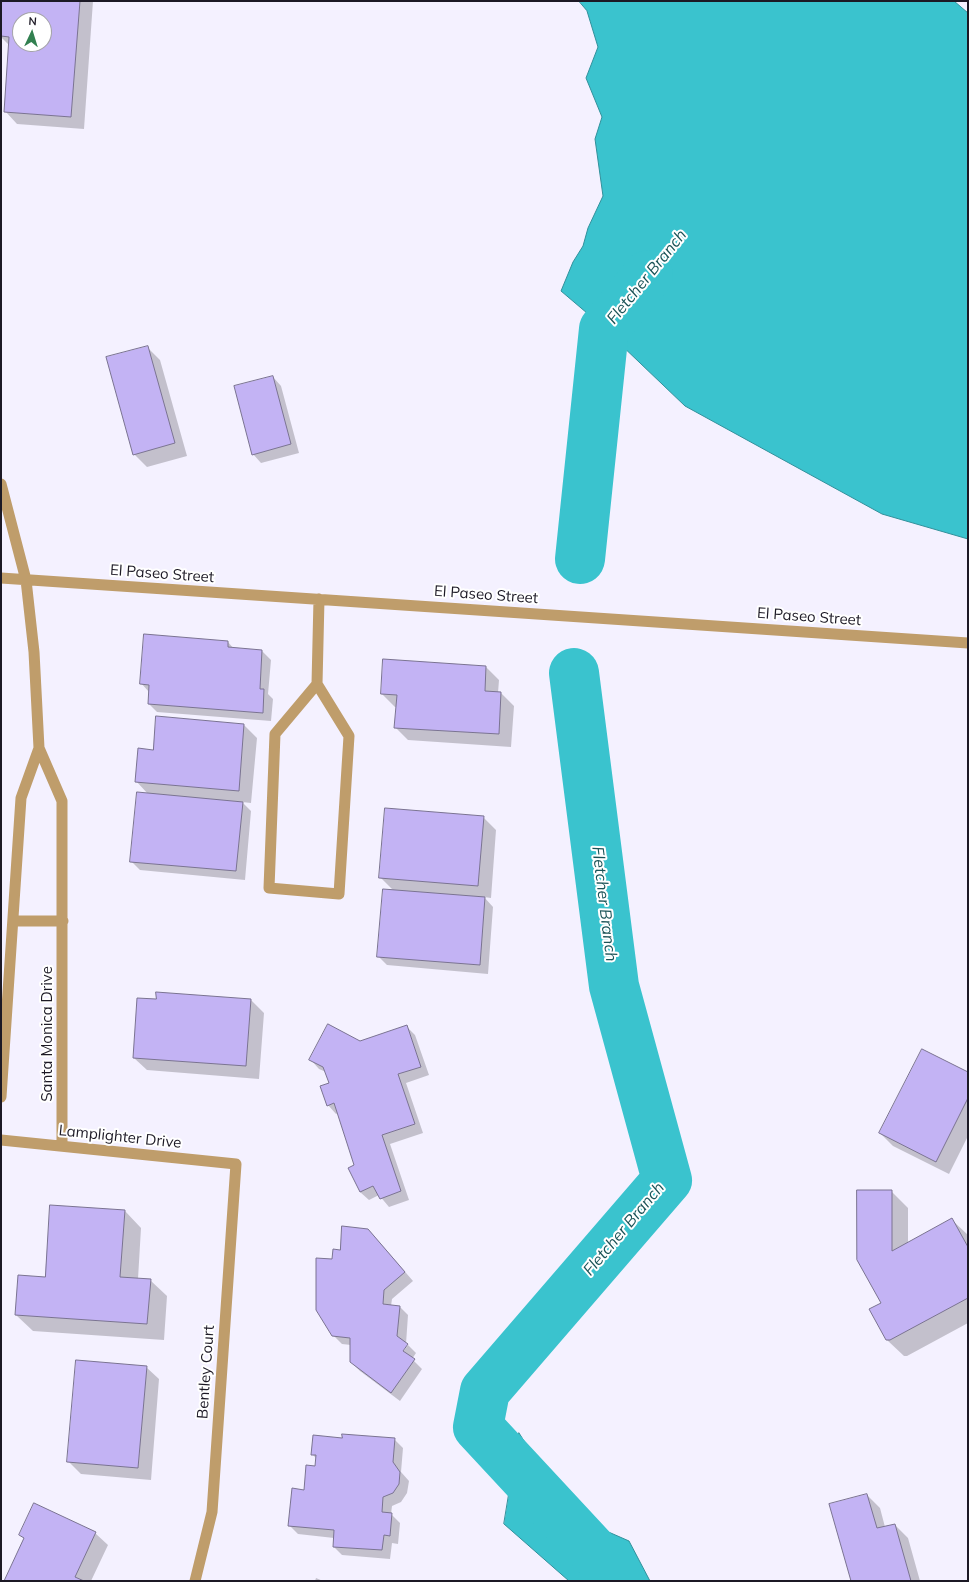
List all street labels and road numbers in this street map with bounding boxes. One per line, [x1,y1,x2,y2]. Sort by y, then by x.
street label: El Paseo Street [109,561,215,587]
street label: El Paseo Street [433,582,539,608]
street label: El Paseo Street [756,604,862,630]
street label: Santa Monica Drive [38,966,56,1102]
street label: Lamplighter Drive [58,1122,182,1152]
street label: Bentley Court [194,1325,218,1419]

